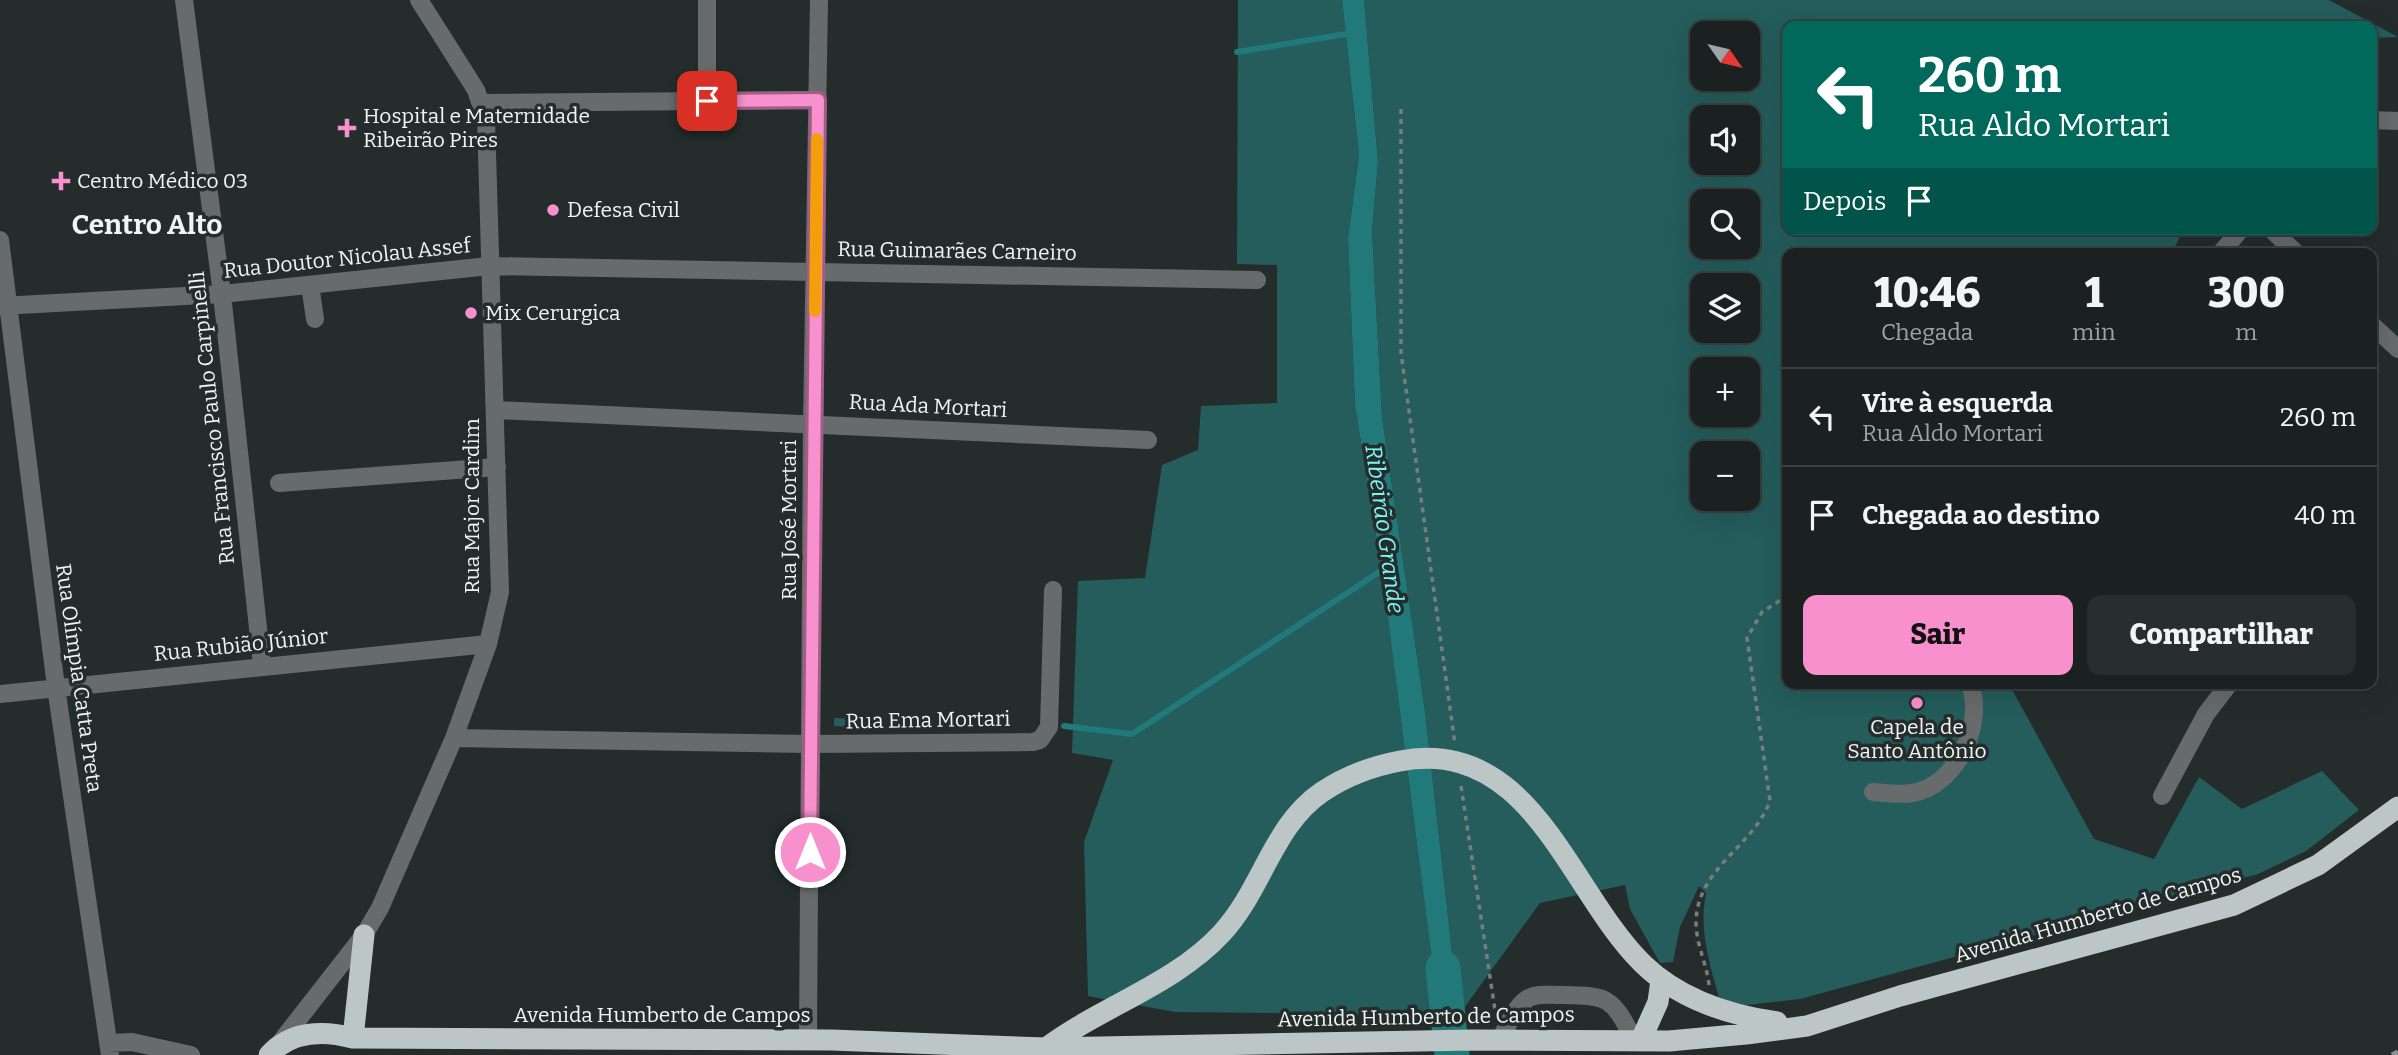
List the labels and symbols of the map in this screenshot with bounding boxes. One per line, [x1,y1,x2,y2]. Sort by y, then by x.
north arrow [1690,21,1760,91]
pin [677,71,737,131]
place label: Hospital e Maternidade Ribeirão Pires [363,103,590,153]
marker: Hospital e Maternidade Ribeirão Pires [337,118,357,138]
place label: Centro Médico 03 [77,168,248,194]
marker: Centro Médico 03 [51,171,71,191]
place label: Defesa Civil [567,197,680,223]
marker: Defesa Civil [545,202,561,218]
district label: Centro Alto [72,208,222,241]
street label: Rua Doutor Nicolau Assef [222,232,474,284]
street label: Rua Guimarães Carneiro [837,236,1077,266]
street label: Rua Francisco Paulo Carpinelli [184,270,240,566]
place label: Mix Cerurgica [485,300,621,326]
marker: Mix Cerurgica [463,305,479,321]
street label: Rua Ada Mortari [848,389,1008,423]
street label: Rua Major Cardim [459,418,485,594]
street label: Rua José Mortari [776,440,802,600]
water label: Ribeirão Grande [1359,443,1411,616]
street label: Rua Olímpia Catta Preta [50,562,108,795]
street label: Rua Rubião Júnior [153,623,329,667]
marker: Capela de Santo Antônio [1909,695,1925,711]
street label: Rua Ema Mortari [845,706,1011,734]
place label: Capela de Santo Antônio [1847,714,1987,764]
position arrow [773,815,847,889]
street label: Avenida Humberto de Campos [1952,862,2244,968]
street label: Avenida Humberto de Campos [1277,1001,1575,1033]
street label: Avenida Humberto de Campos [513,1002,811,1028]

